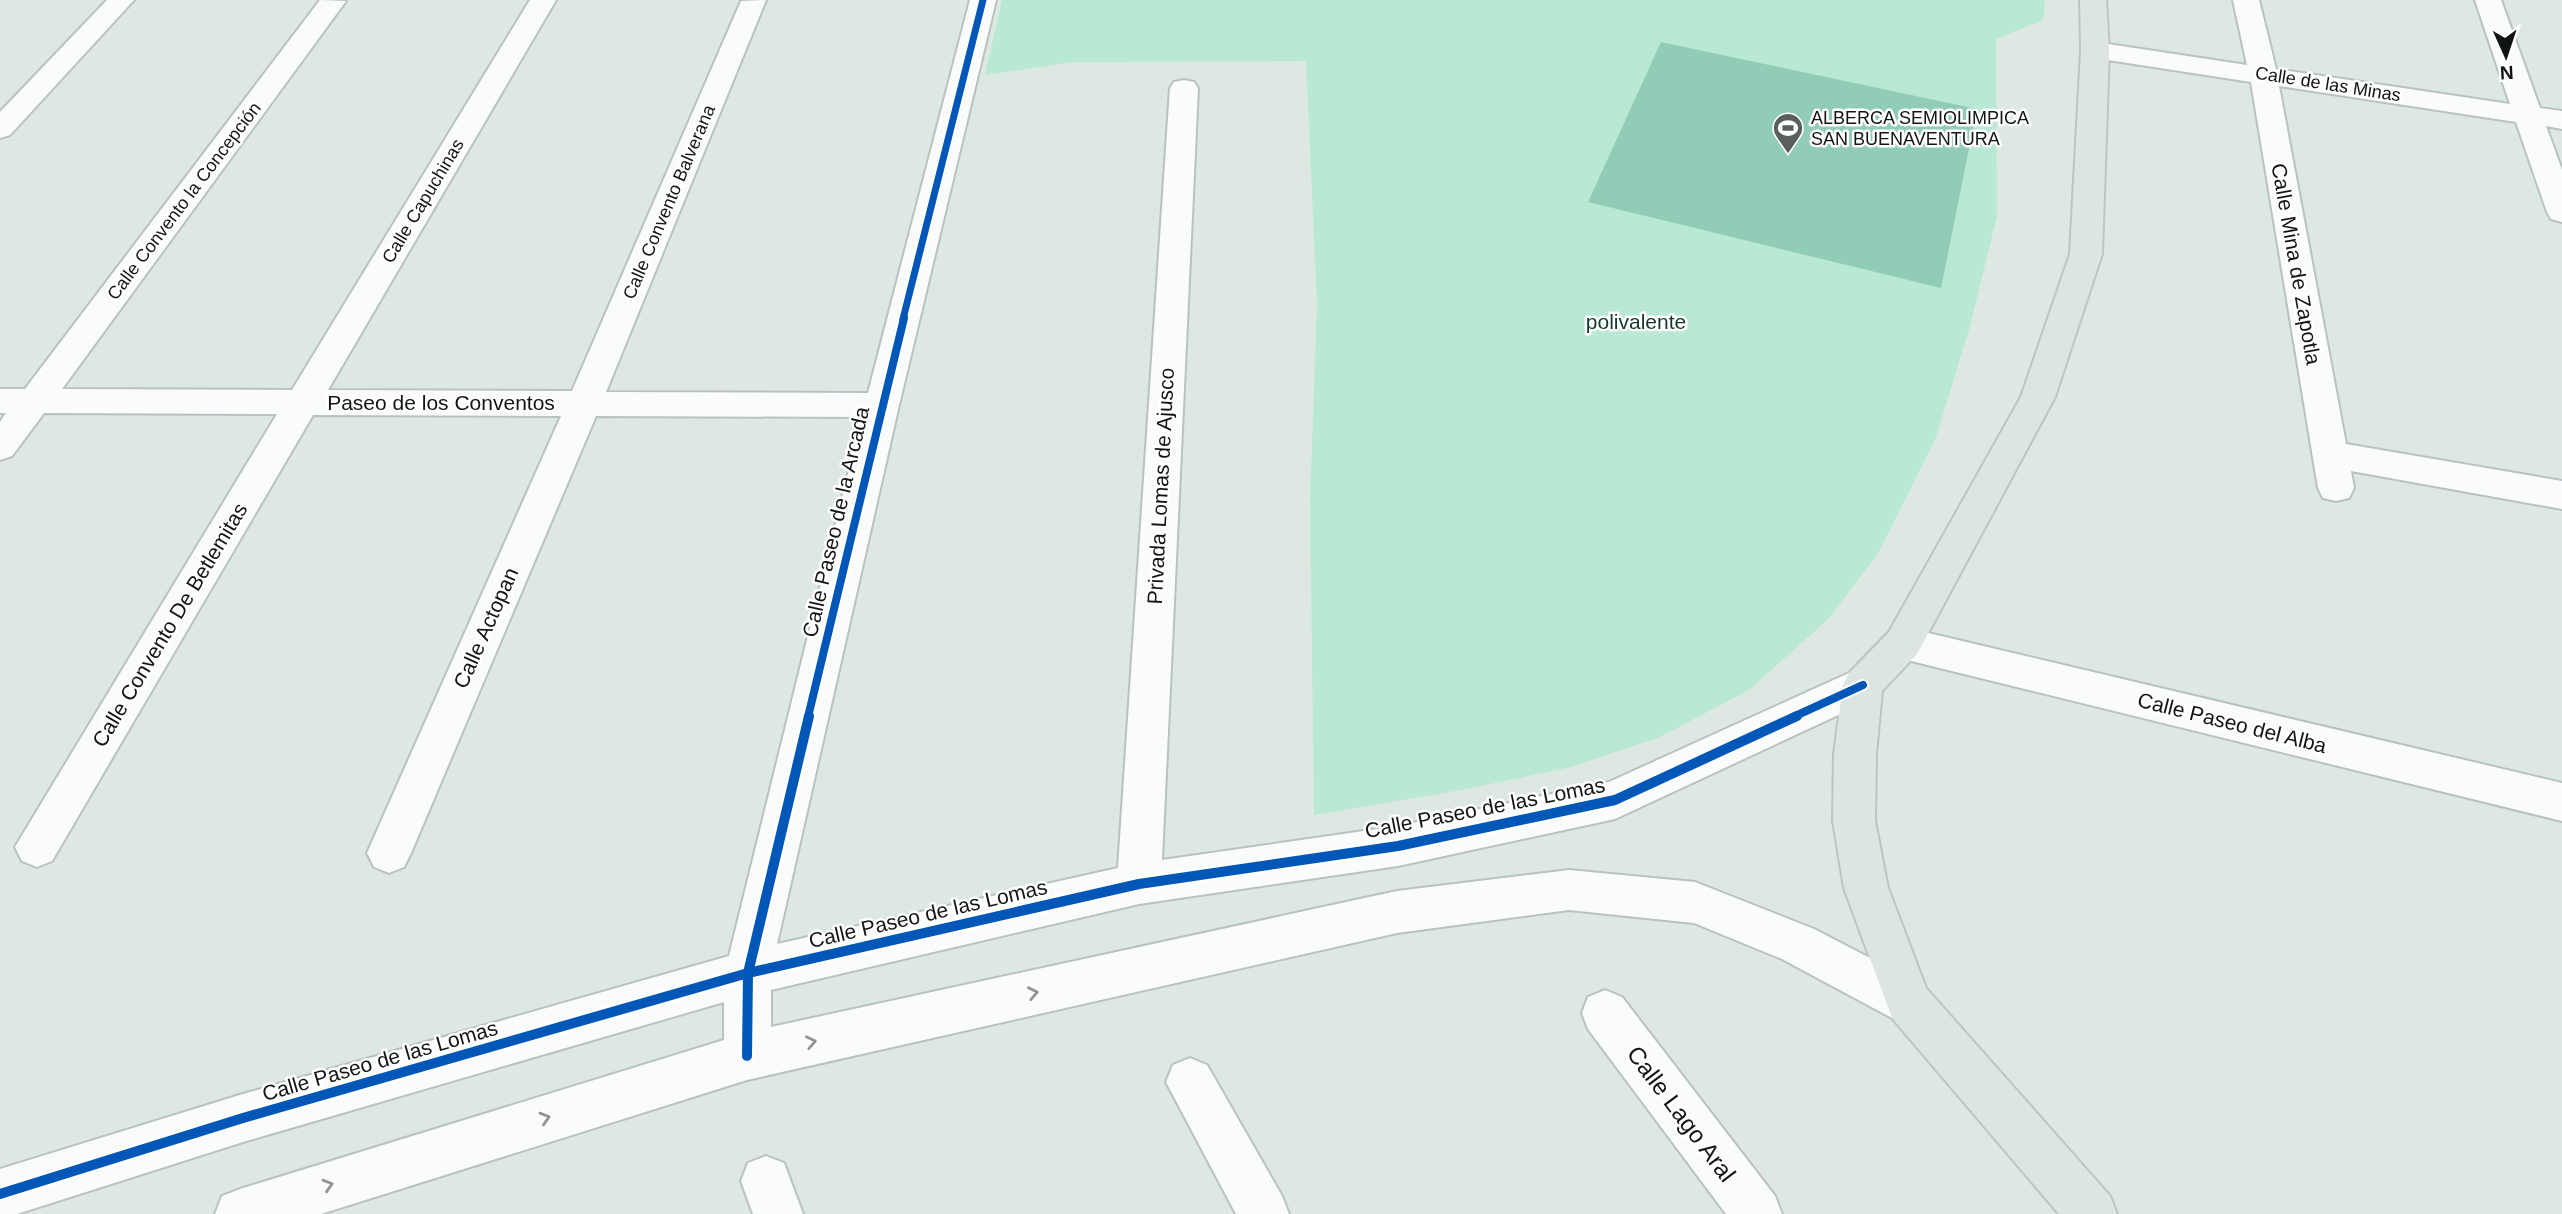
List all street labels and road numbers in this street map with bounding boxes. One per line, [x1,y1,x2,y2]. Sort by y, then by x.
street label: Calle de las Minas [2254,63,2402,105]
street label: Calle Convento la Concepción [103,98,265,304]
street label: Calle Convento Balverana [619,101,719,302]
street label: Calle Capuchinas [378,135,468,267]
street label: Calle Mina de Zapotla [2267,161,2326,367]
street label: Privada Lomas de Ajusco [1143,367,1178,605]
street label: Paseo de los Conventos [327,391,555,414]
street label: Calle Paseo de la Arcada [798,404,873,639]
street label: Calle Convento De Betlemitas [88,499,252,751]
street label: Calle Actopan [449,564,522,692]
street label: Calle Paseo del Alba [2135,688,2329,757]
street label: Calle Paseo de las Lomas [1363,773,1607,842]
street label: Calle Paseo de las Lomas [806,875,1049,952]
street label: Calle Paseo de las Lomas [259,1016,500,1105]
street label: Calle Lago Aral [1622,1041,1741,1187]

